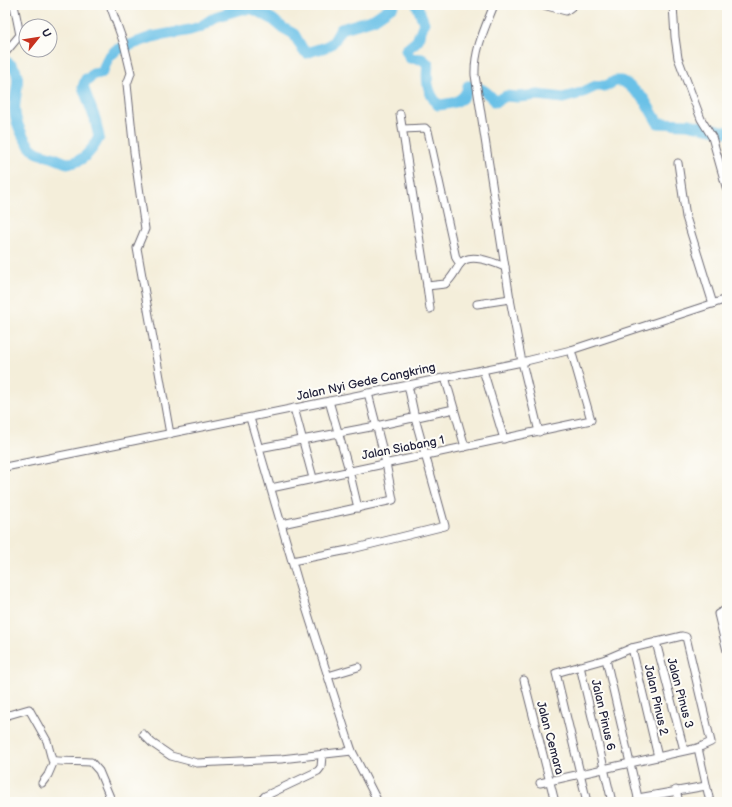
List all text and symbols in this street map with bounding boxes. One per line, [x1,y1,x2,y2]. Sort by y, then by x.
north arrow [18,18,58,58]
text: U [39,27,54,40]
street label: Jalan Nyi Gede Cangkring [295,360,437,404]
street label: Jalan Siabang 1 [360,433,446,463]
street label: Jalan Pinus 3 [663,656,697,730]
street label: Jalan Pinus 2 [641,663,671,737]
street label: Jalan Pinus 6 [588,678,618,752]
street label: Jalan Cemara [533,700,567,777]

